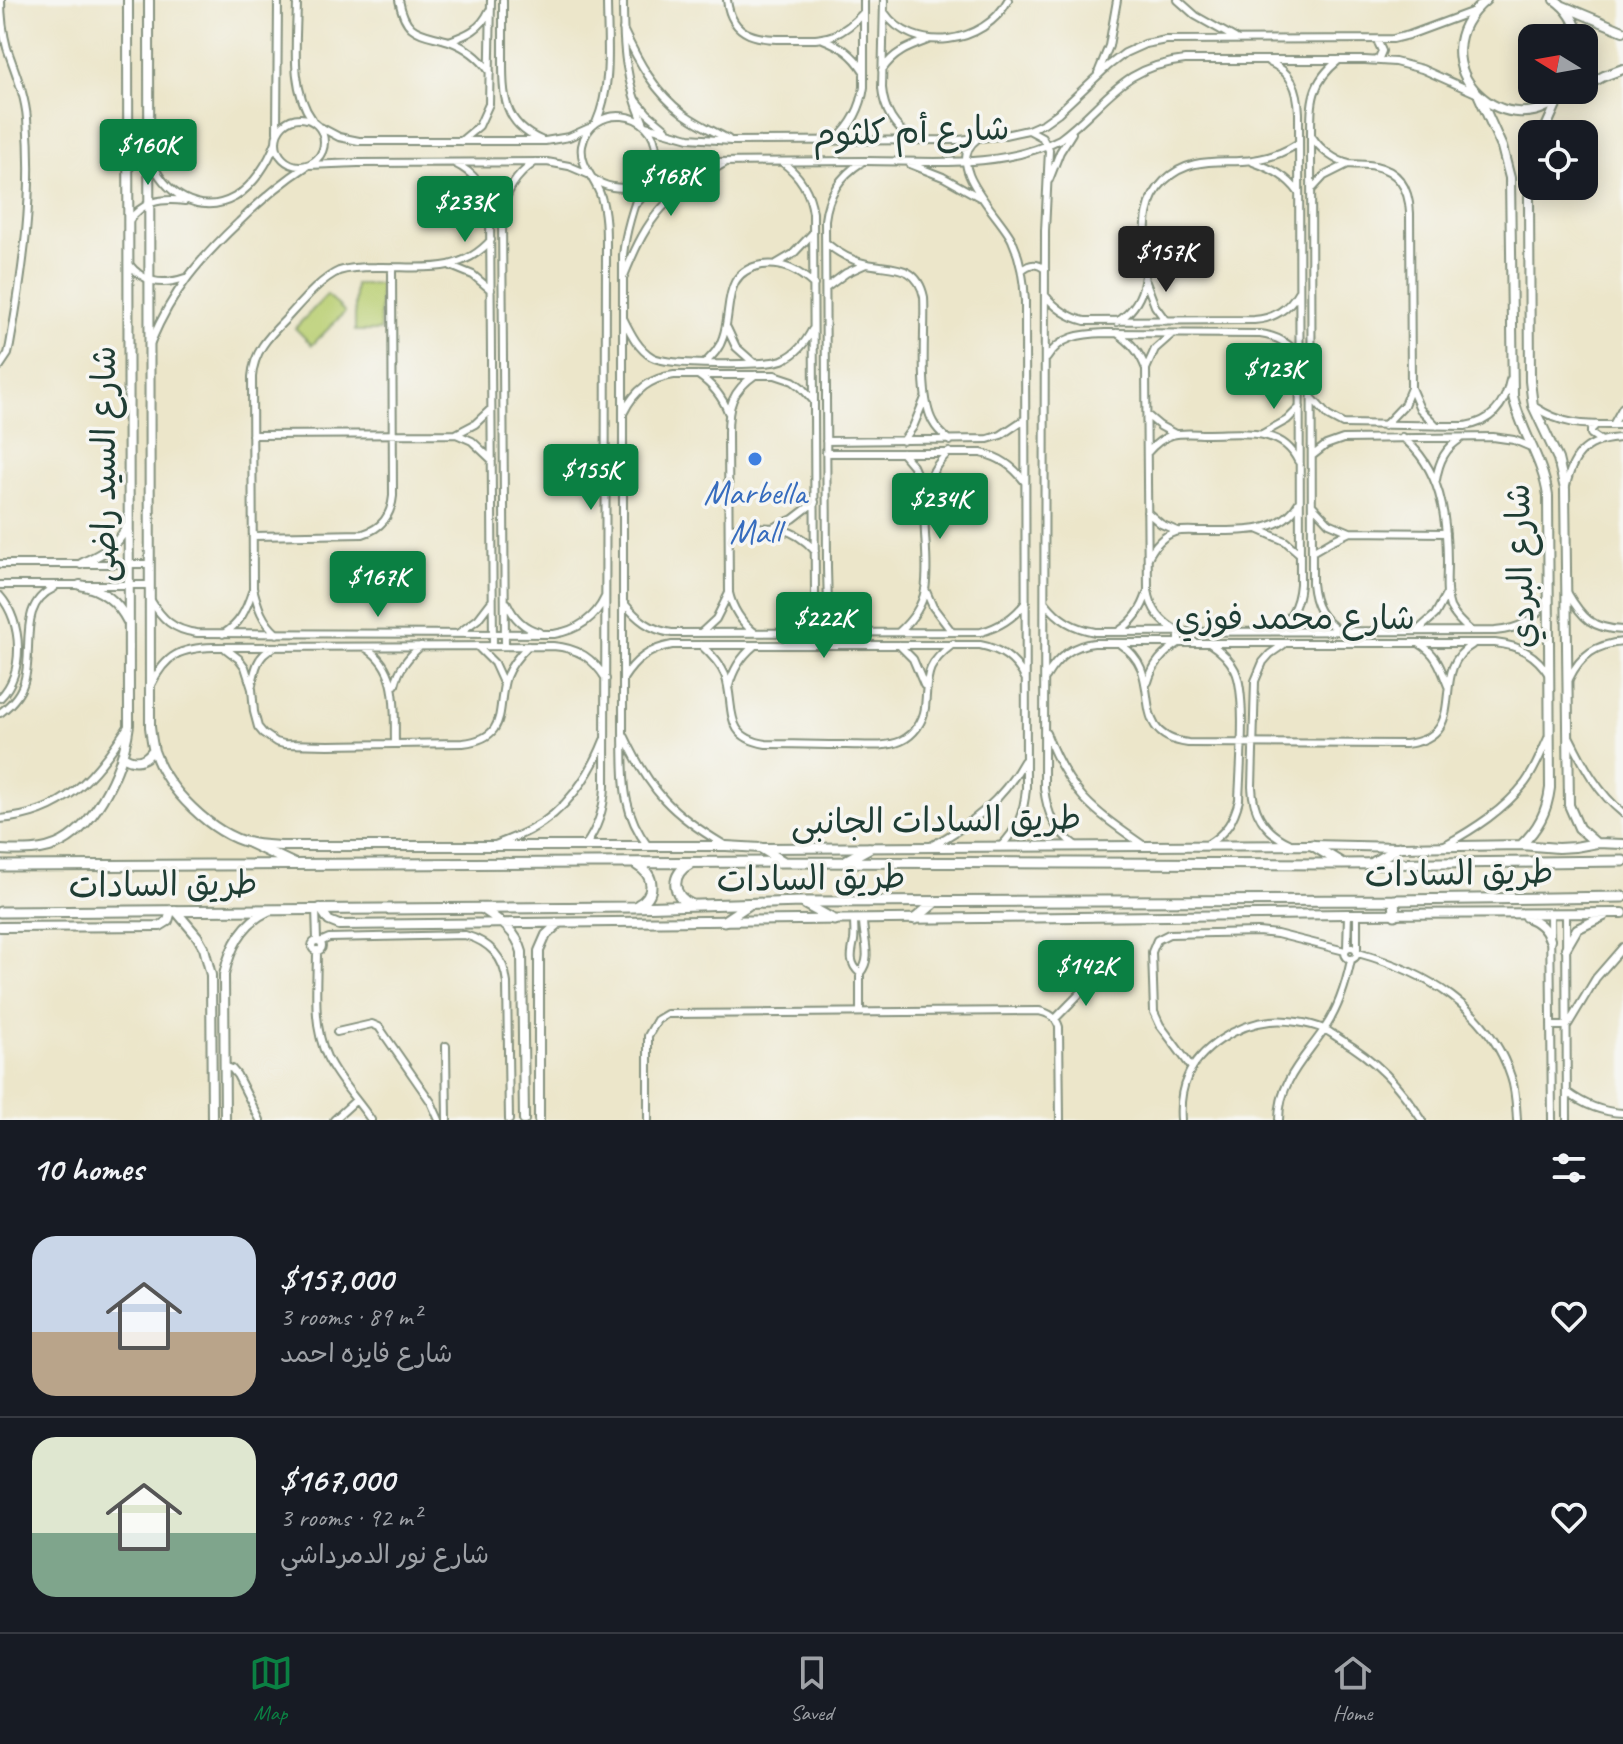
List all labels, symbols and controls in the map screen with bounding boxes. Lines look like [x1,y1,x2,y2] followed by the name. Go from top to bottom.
[1518,24,1598,104] north arrow
[1518,24,1598,200] map controls
[812,106,1010,160] street label: شارع أم كلثوم
[92,119,204,187] pin: $160K
[1518,120,1598,200] button: locate
[118,128,178,161] text: $160K
[615,150,727,218] pin: $168K
[641,159,701,192] text: $168K
[409,176,521,244] pin: $233K
[435,185,495,218] text: $233K
[1110,226,1222,294] pin: $157K
[1136,235,1196,268] text: $157K
[1218,343,1330,411] pin: $123K
[82,346,127,582] street label: شارع السيد راضى
[1244,352,1304,385] text: $123K
[535,444,647,512] pin: $155K
[746,450,764,468] marker: Marbella Mall
[561,453,621,486] text: $155K
[704,471,809,553] place label: Marbella Mall
[884,473,996,541] pin: $234K
[910,482,970,515] text: $234K
[1496,483,1547,649] street label: شارع البردي
[322,551,434,619] pin: $167K
[348,560,408,593] text: $167K
[768,592,880,660] pin: $222K
[1175,596,1415,642] street label: شارع محمد فوزي
[794,601,854,634] text: $222K
[790,796,1082,844] street label: طريق السادات الجانبى
[1364,850,1554,896] street label: طريق السادات
[716,855,906,901] street label: طريق السادات
[68,861,258,907] street label: طريق السادات
[1030,940,1142,1008] pin: $142K
[1056,949,1116,982] text: $142K
[1547,1146,1591,1190] icon: filters
[32,1147,143,1190] text: 10 homes
[280,1257,393,1300] text: $157,000
[96,1268,192,1364] icon: home
[1547,1294,1591,1338] icon: heart
[280,1300,421,1333] text: 3 rooms · 89 m²
[280,1337,453,1370] text: شارع فايزه احمد
[280,1458,394,1501] text: $167,000
[96,1469,192,1565] icon: home
[1547,1495,1591,1539] icon: heart
[280,1501,421,1534] text: 3 rooms · 92 m²
[280,1538,489,1571] text: شارع نور الدمرداشي
[249,1651,293,1727] tab: Map
[790,1651,834,1727] tab: Saved
[1331,1651,1375,1727] tab: Home

